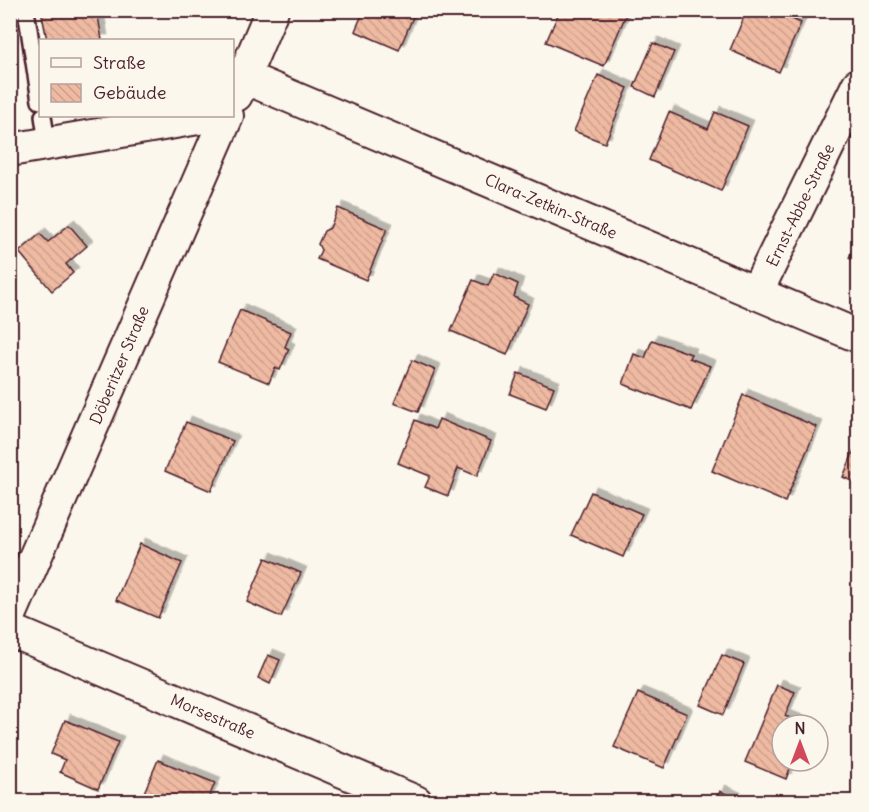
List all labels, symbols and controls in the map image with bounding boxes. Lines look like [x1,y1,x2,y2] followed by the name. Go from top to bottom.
[39,39,234,117] legend
[93,51,146,74] text: Straße
[93,81,166,104] text: Gebäude
[762,140,838,270] street label: Ernst-Abbe-Straße
[482,169,620,243] street label: Clara-Zetkin-Straße
[85,303,153,427] street label: Döberitzer Straße
[168,689,258,743] street label: Morsestraße
[770,713,830,773] north arrow
[794,718,806,738] text: N

